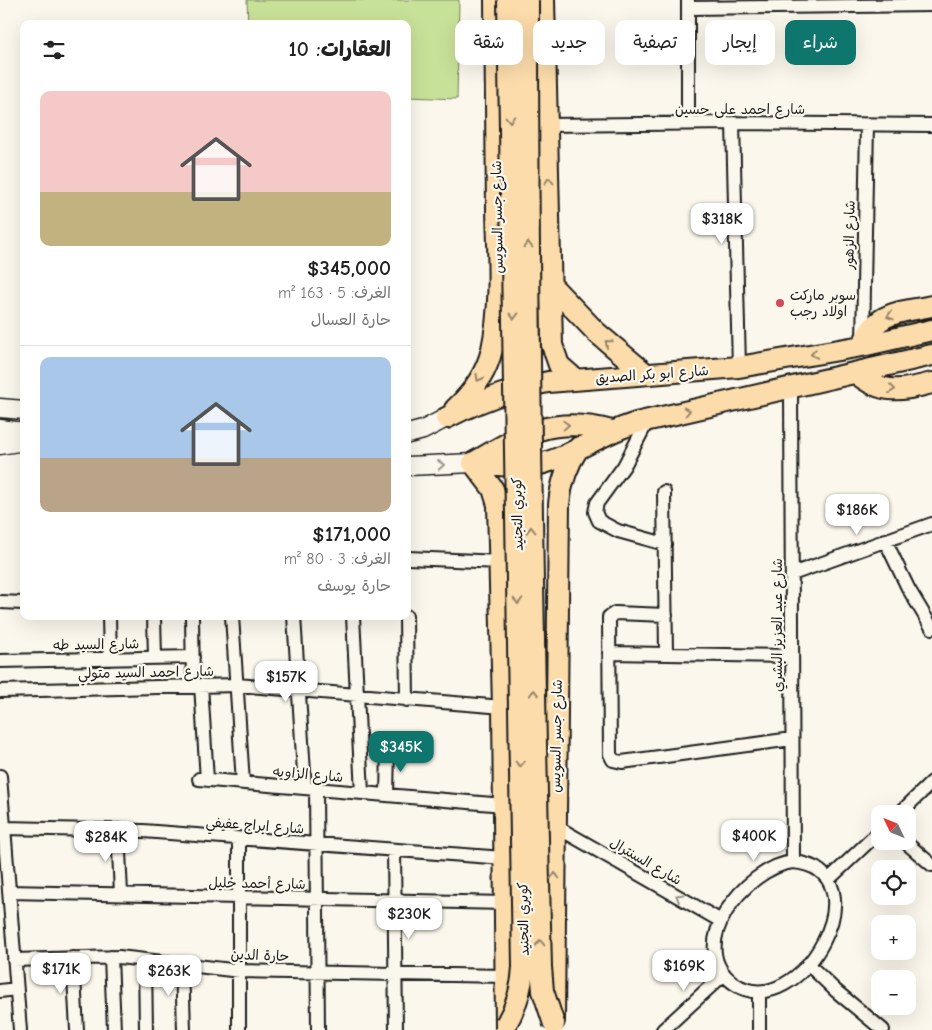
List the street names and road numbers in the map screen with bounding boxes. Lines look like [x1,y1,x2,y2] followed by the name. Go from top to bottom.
[675,101,805,119] street label: شارع احمد على حسين
[488,160,508,274] street label: شارع جسر السويس
[840,200,860,271] street label: شارع الزهور
[595,362,709,388] street label: شارع ابو بكر الصديق
[508,477,529,551] street label: كوبري التجنيد
[769,558,788,692] street label: شارع عبد العزيز البشري
[53,635,139,655] street label: شارع السيد طه
[78,663,214,686] street label: شارع احمد السيد متولي
[547,679,567,793] street label: شارع جسر السويس
[272,763,344,787] street label: شارع الزاويه
[205,814,305,841] street label: شارع ابراج عفيفي
[606,834,685,890] street label: شارع السنترال
[208,874,306,894] street label: شارع أحمد خليل
[514,882,535,956] street label: كوبري التجنيد
[230,946,290,965] street label: حارة الدين

